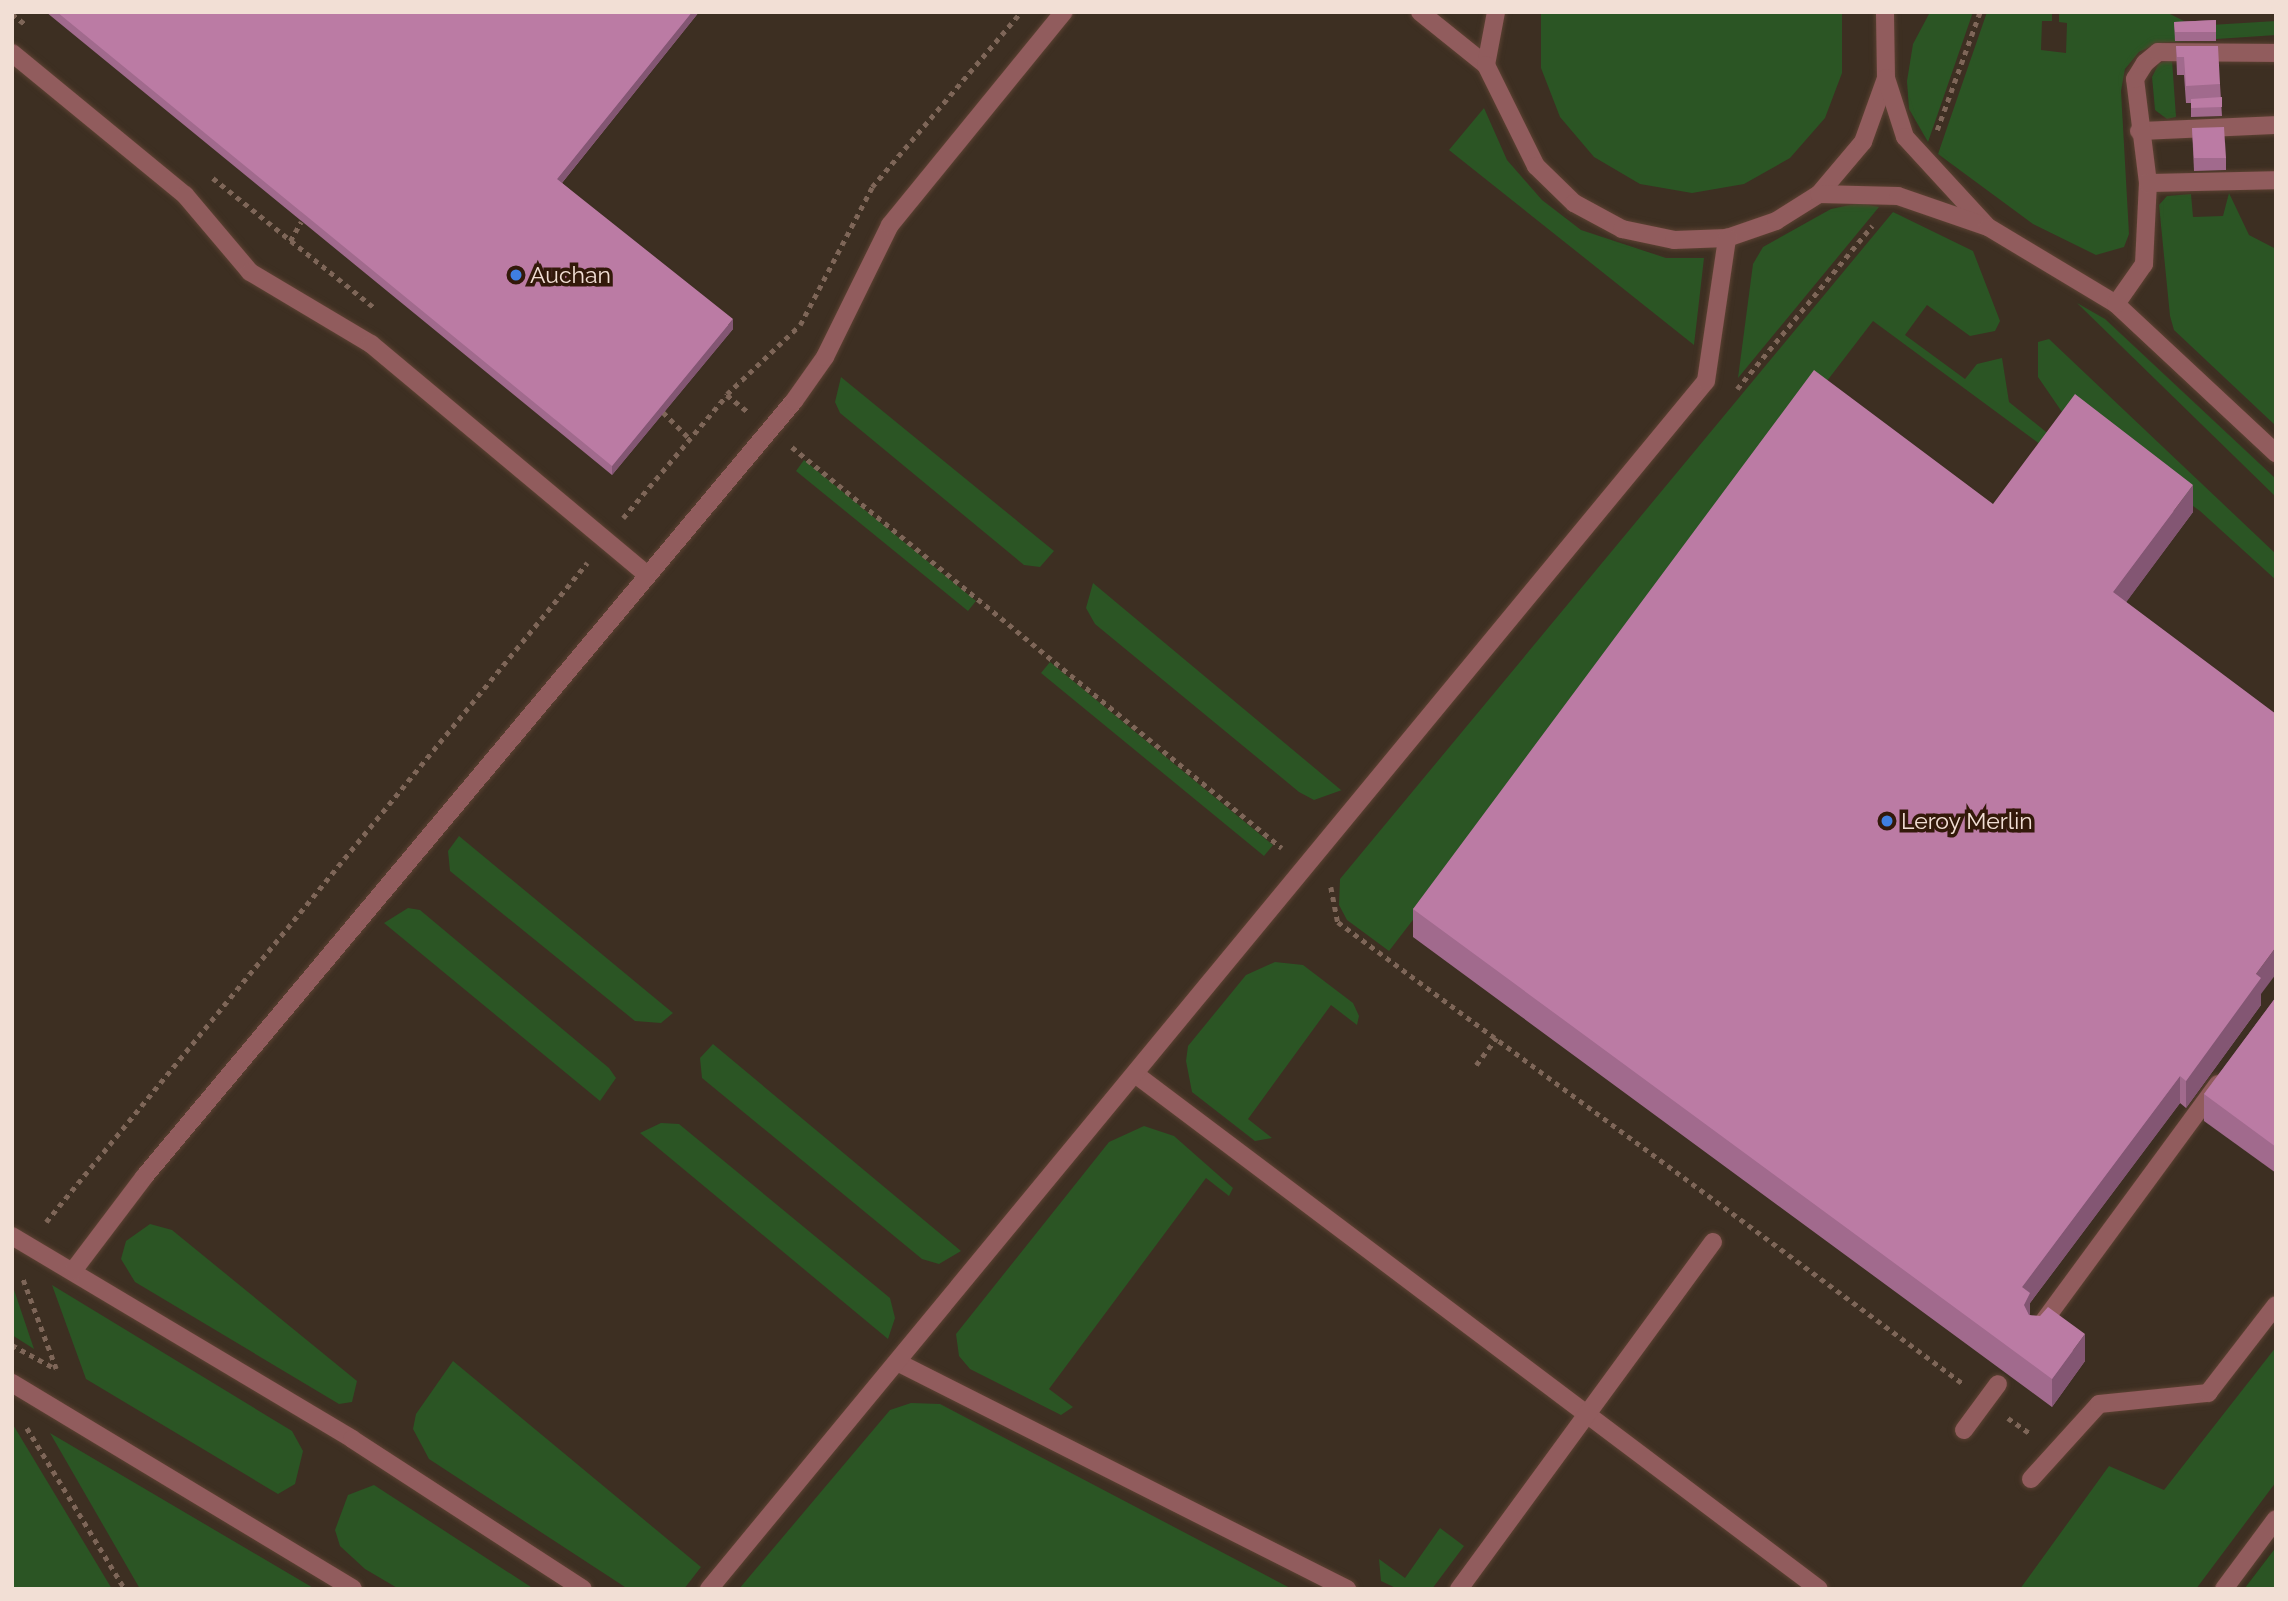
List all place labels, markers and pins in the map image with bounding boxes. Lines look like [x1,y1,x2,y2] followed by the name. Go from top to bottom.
[530,261,611,289] place label: Auchan
[508,267,524,283] marker: Auchan
[1901,807,2033,835] place label: Leroy Merlin
[1879,813,1895,829] marker: Leroy Merlin

